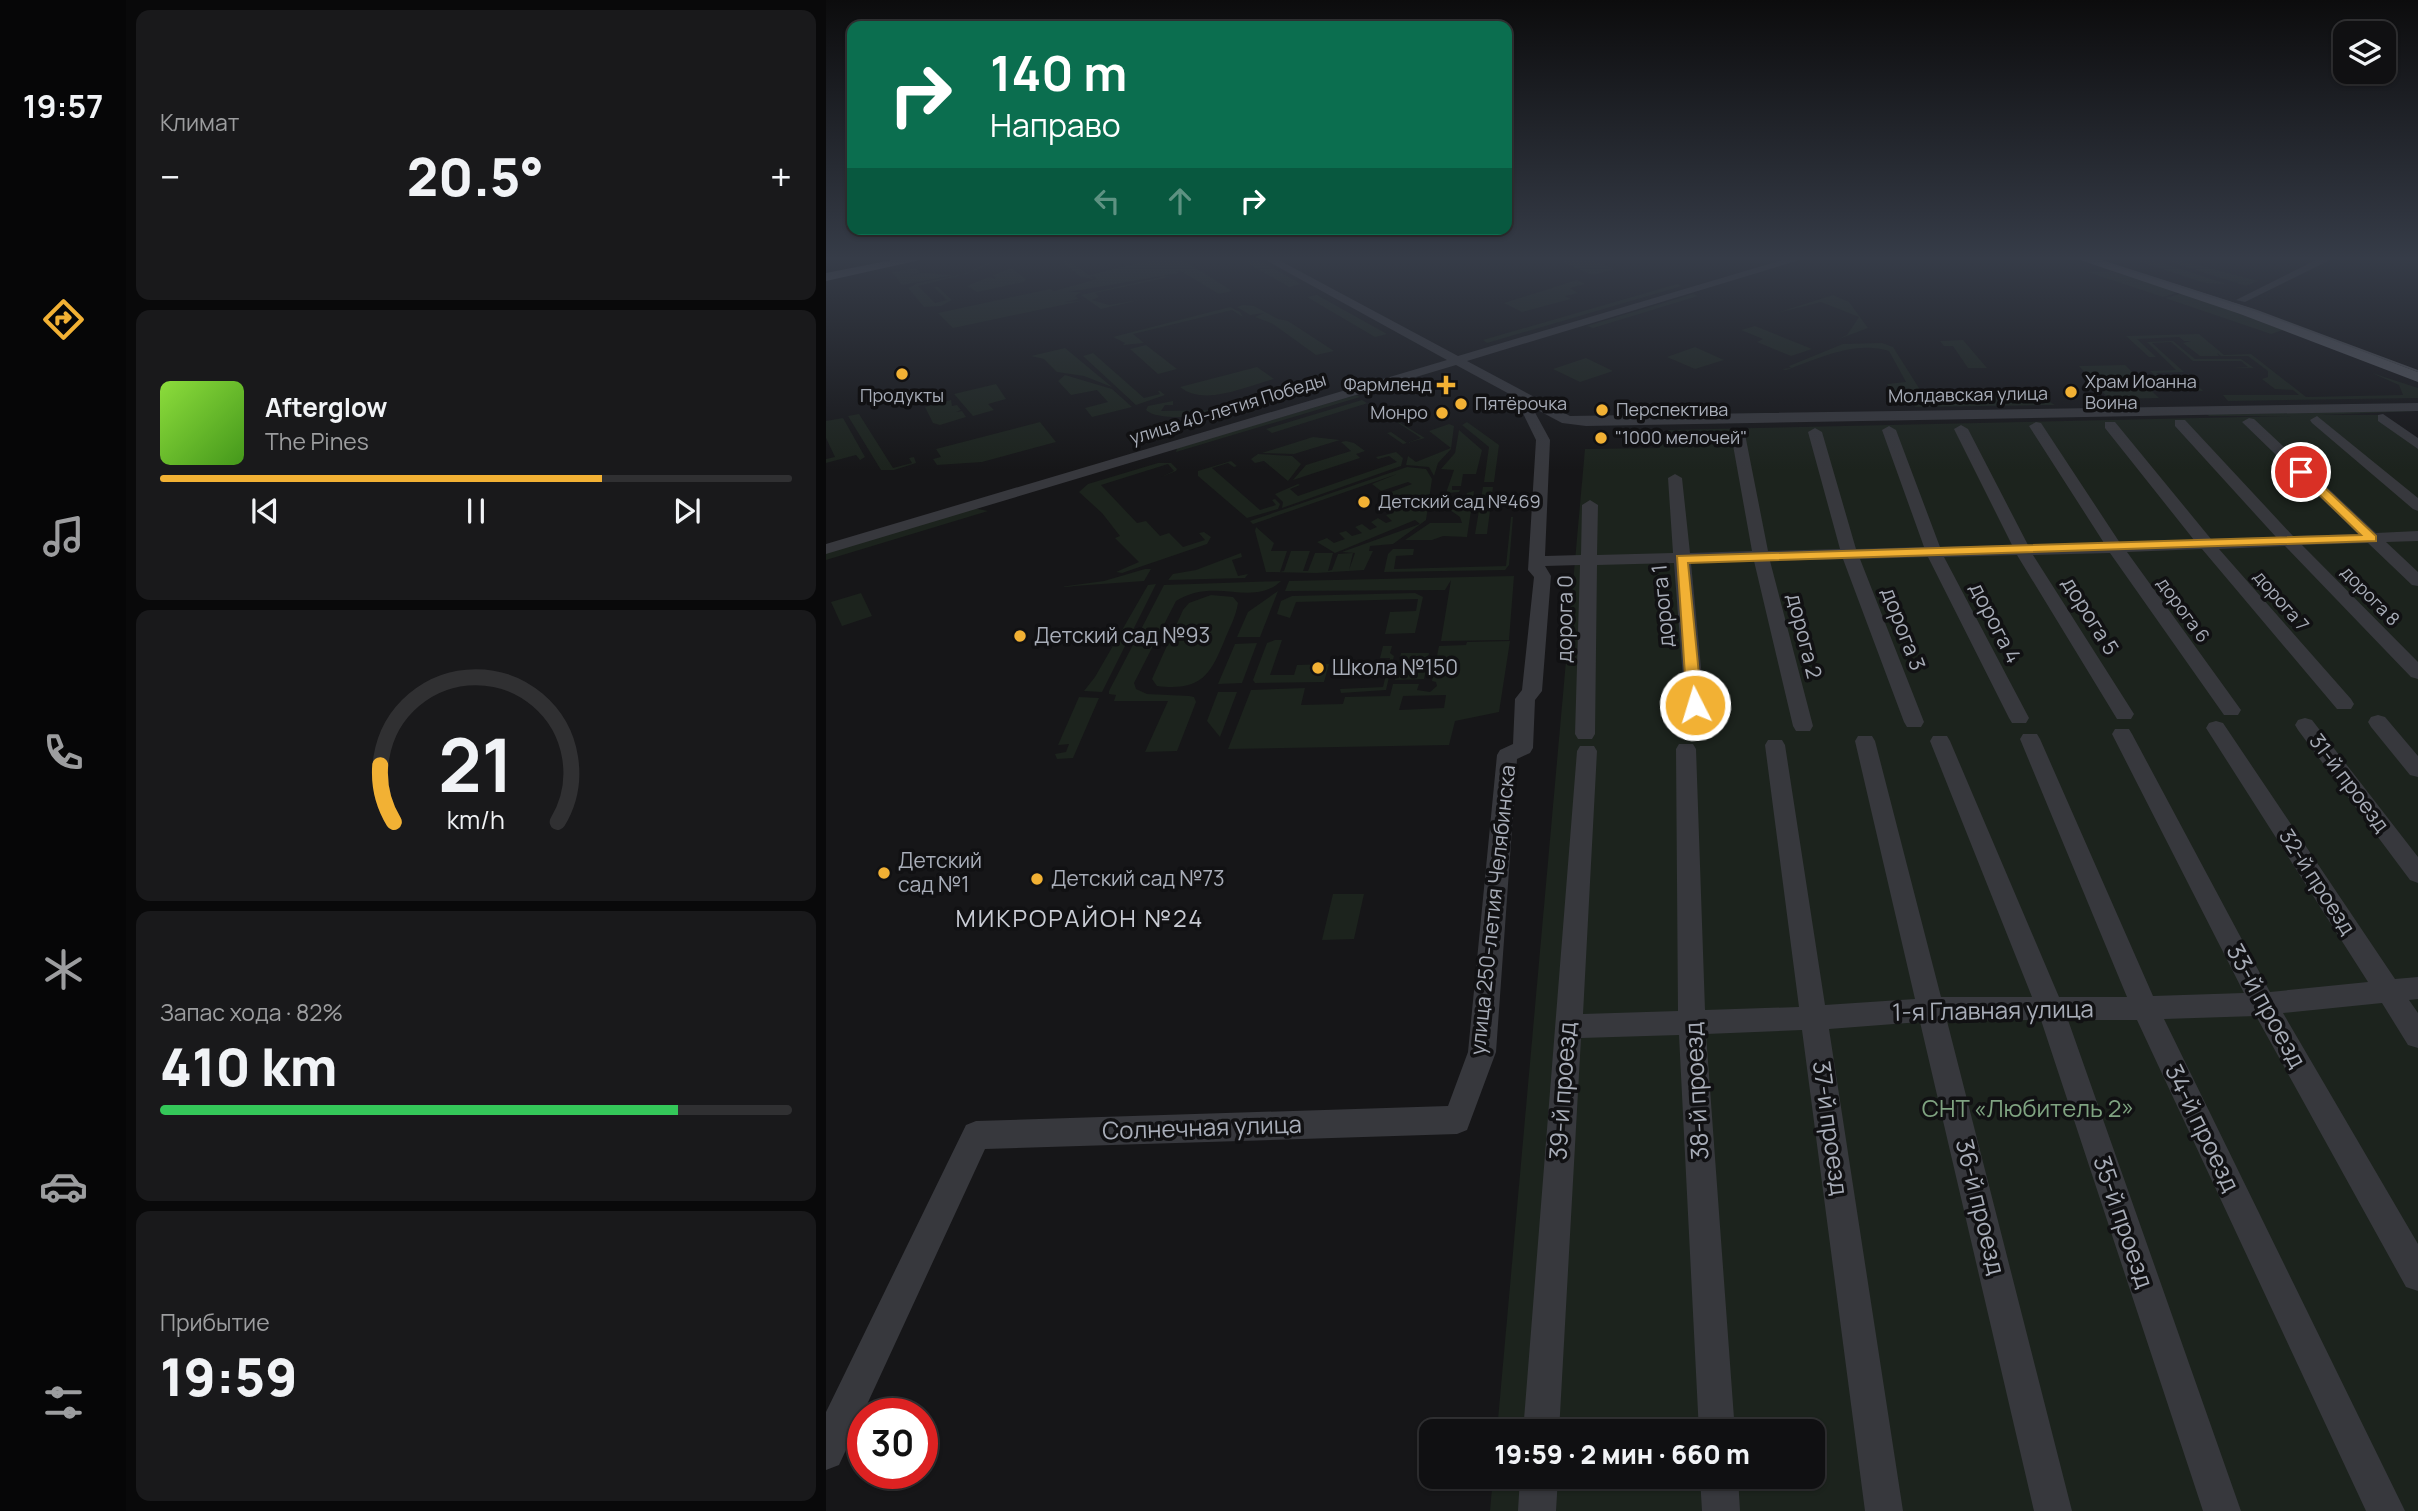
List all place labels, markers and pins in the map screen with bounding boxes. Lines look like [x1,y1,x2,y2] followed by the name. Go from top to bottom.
[894,366,910,382] marker: Продукты
[2085,369,2197,414] place label: Храм Иоанна Воина
[1344,372,1432,396] place label: Фармленд
[1438,377,1454,393] marker: Фармленд
[860,383,944,407] place label: Продукты
[2063,384,2079,400] marker: Храм Иоанна Воина
[1475,391,1567,415] place label: Пятёрочка
[1453,396,1469,412] marker: Пятёрочка
[1616,397,1728,421] place label: Перспектива
[1370,400,1428,424] place label: Монро
[1594,402,1610,418] marker: Перспектива
[1434,405,1450,421] marker: Монро
[1615,425,1747,449] place label: "1000 мелочей"
[1593,430,1609,446] marker: "1000 мелочей"
[2271,442,2331,502] pin
[1378,489,1541,513] place label: Детский сад №469
[1356,494,1372,510] marker: Детский сад №469
[1034,621,1210,649] place label: Детский сад №93
[1012,628,1028,644] marker: Детский сад №93
[1332,653,1458,681] place label: Школа №150
[1310,660,1326,676] marker: Школа №150
[898,846,982,898] place label: Детский сад №1
[1051,864,1225,892] place label: Детский сад №73
[876,865,892,881] marker: Детский сад №1
[1029,871,1045,887] marker: Детский сад №73

